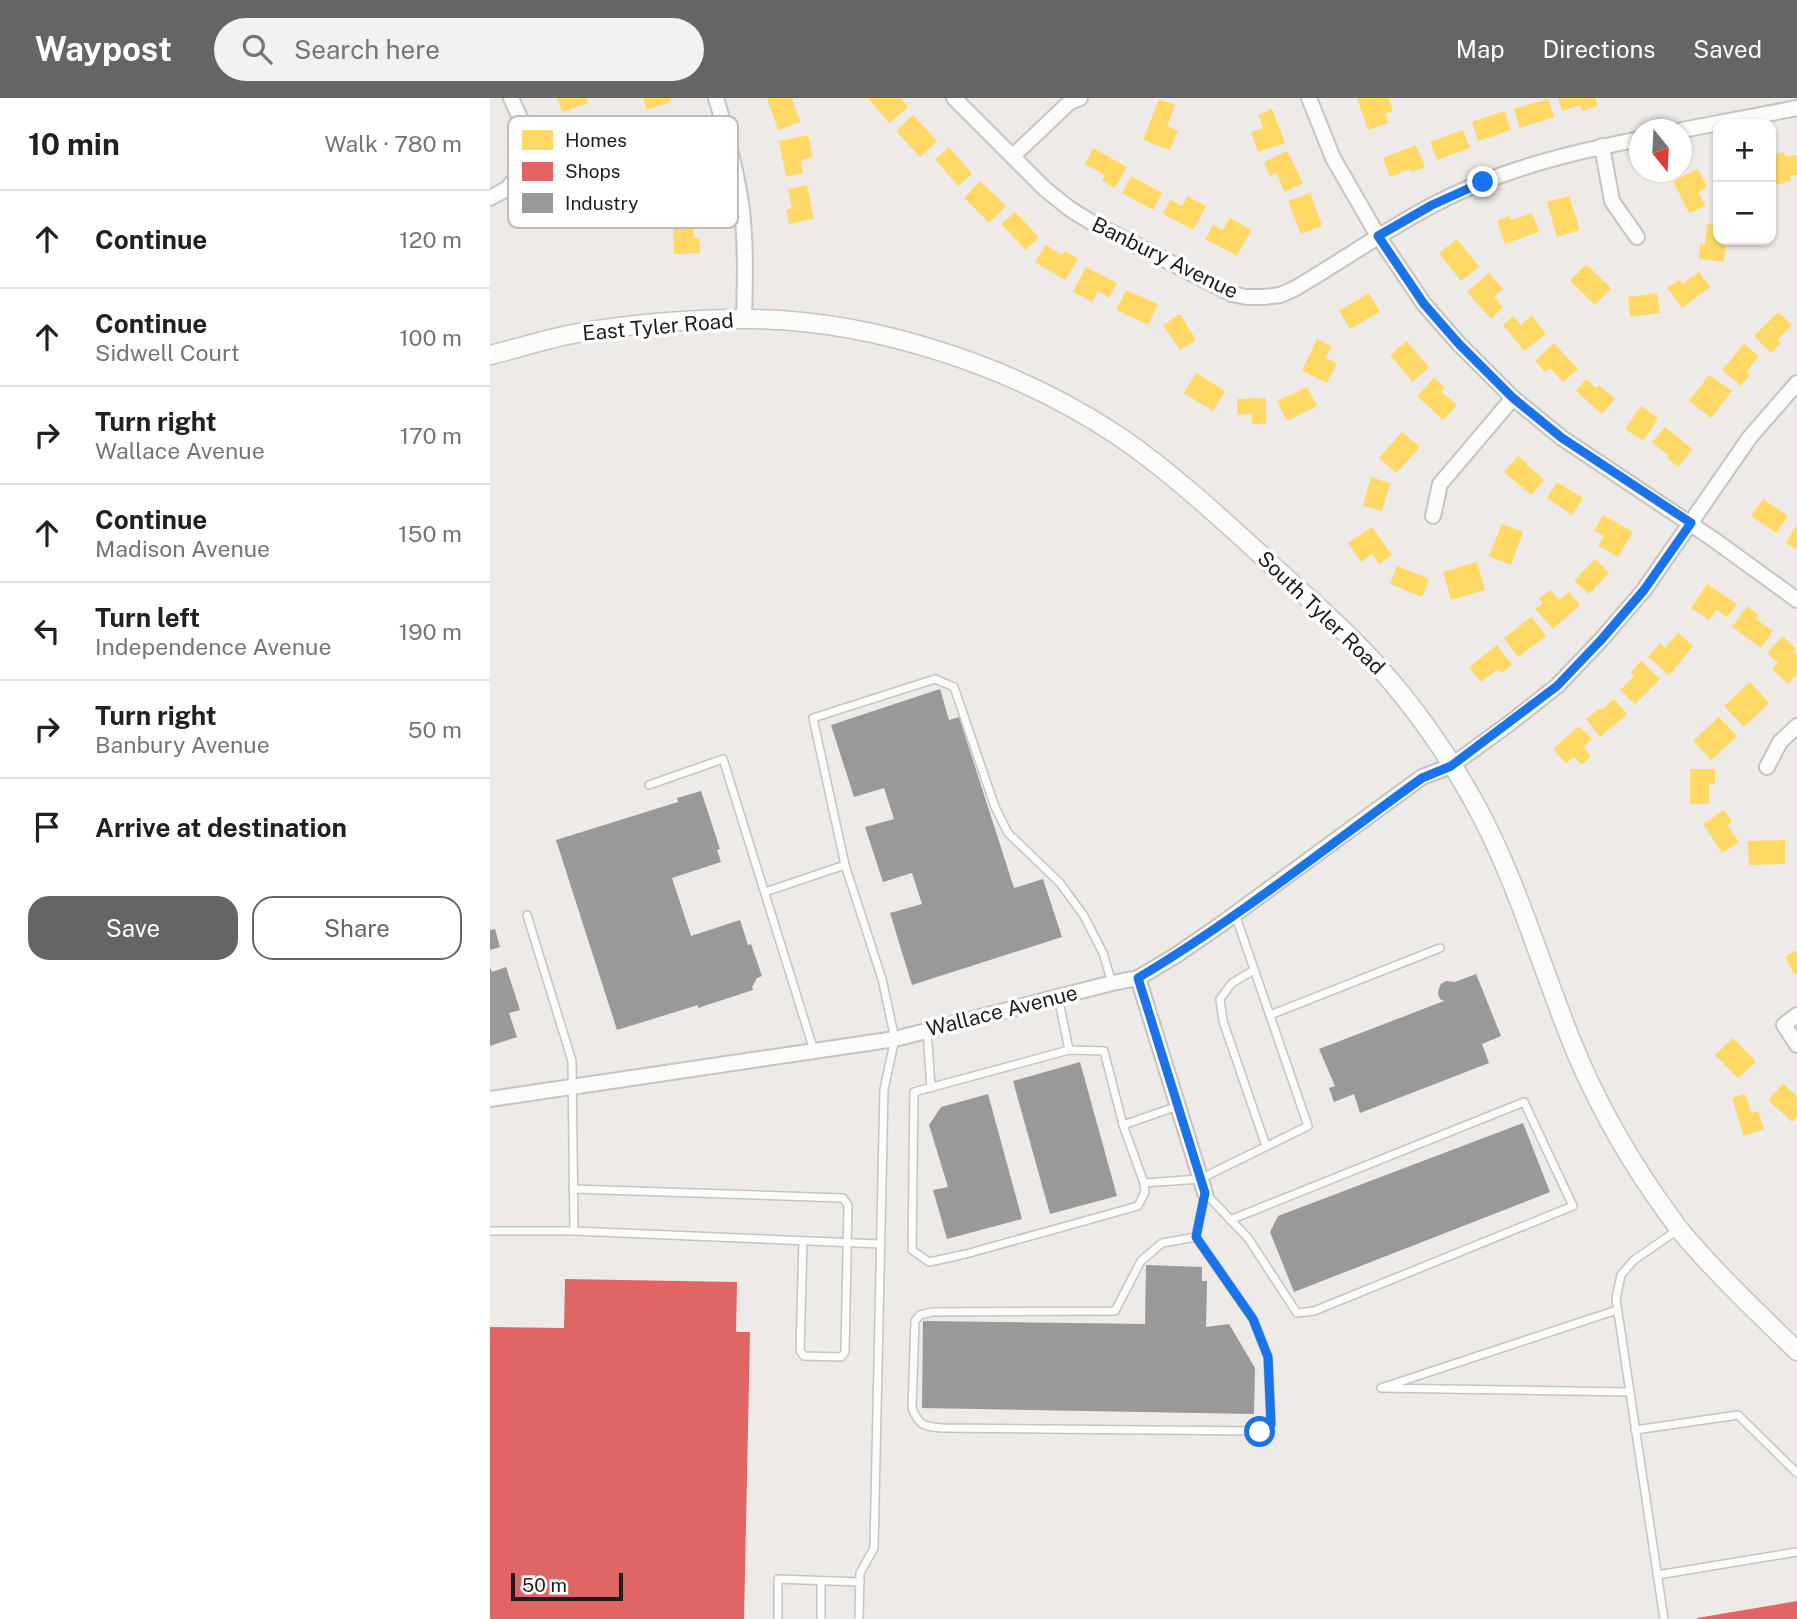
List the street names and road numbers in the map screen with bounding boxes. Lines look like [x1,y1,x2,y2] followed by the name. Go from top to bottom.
[1088,211,1242,304] street label: Banbury Avenue
[581,307,735,346] street label: East Tyler Road
[1253,546,1390,680] street label: South Tyler Road
[924,980,1080,1041] street label: Wallace Avenue

